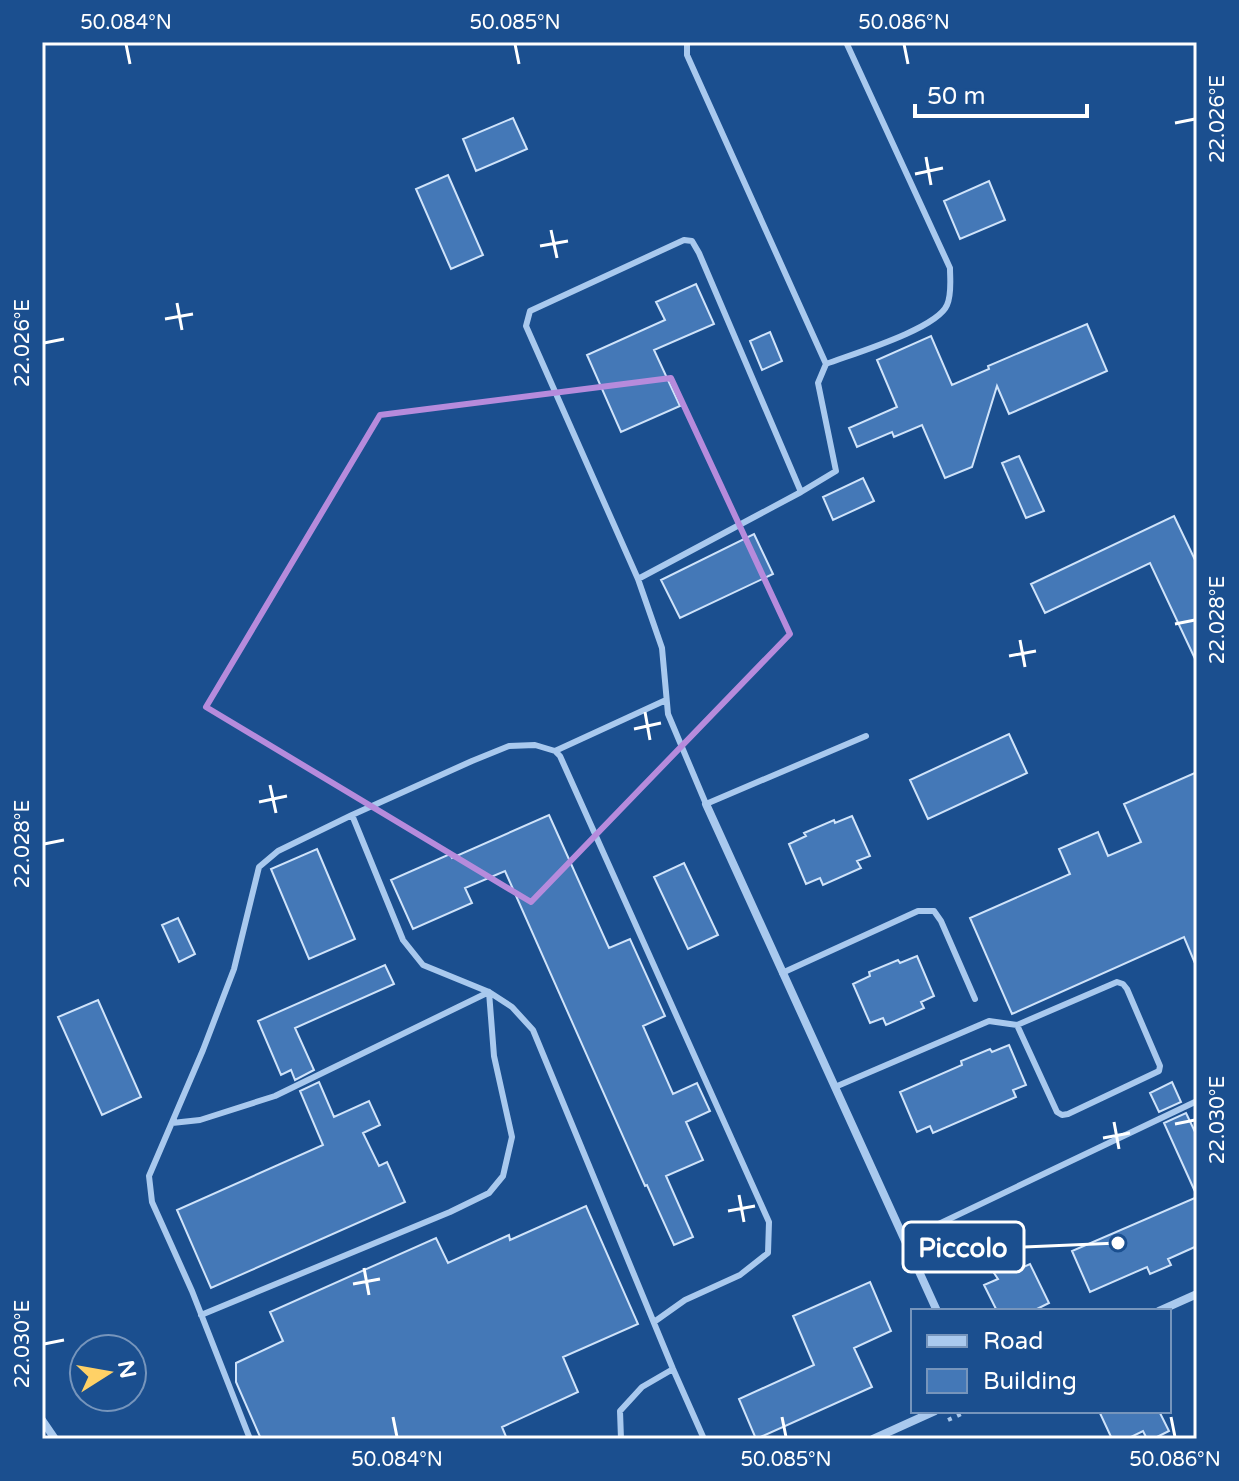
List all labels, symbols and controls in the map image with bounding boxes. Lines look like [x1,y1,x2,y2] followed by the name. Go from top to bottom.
[80,11,172,35] text: 50.084°N
[469,11,561,35] text: 50.085°N
[858,11,950,35] text: 50.086°N
[915,68,1087,118] scale bar
[1206,75,1230,163] text: 22.026°E
[927,82,985,111] text: 50 m
[11,299,35,387] text: 22.026°E
[1206,576,1230,664] text: 22.028°E
[11,800,35,888] text: 22.028°E
[1206,1076,1230,1164] text: 22.030°E
[903,1222,1024,1272] callout: Piccolo
[918,1233,1008,1264] text: Piccolo
[11,1300,35,1388] text: 22.030°E
[911,1309,1171,1413] legend
[983,1327,1043,1356] text: Road
[68,1333,148,1413] north arrow
[112,1358,141,1381] text: N
[983,1367,1077,1396] text: Building
[351,1448,443,1472] text: 50.084°N
[740,1448,832,1472] text: 50.085°N
[1129,1448,1221,1472] text: 50.086°N

